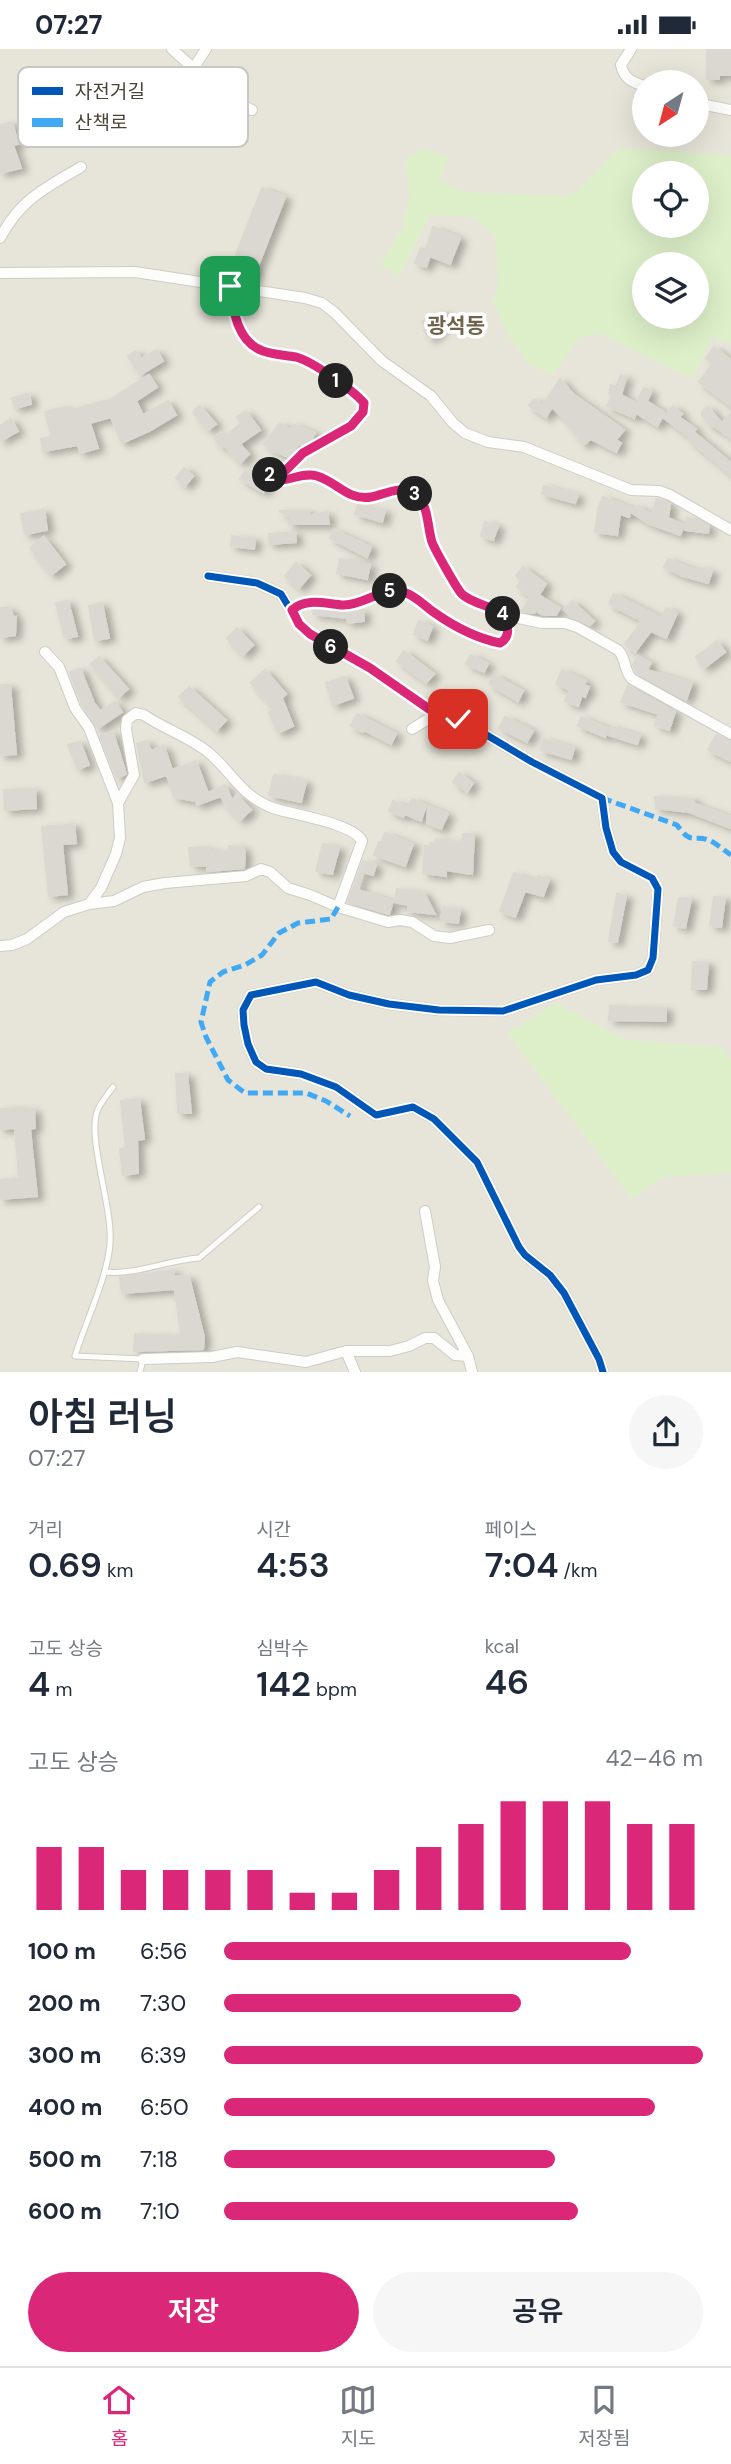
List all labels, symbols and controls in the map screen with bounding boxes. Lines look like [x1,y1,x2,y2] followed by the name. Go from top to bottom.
[35,8,103,42] text: 07:27
[18,67,248,147] legend
[632,70,709,147] north arrow
[632,70,709,329] map controls
[75,79,145,104] text: 자전거길
[75,110,127,135] text: 산책로
[632,161,709,238] button: locate
[632,252,709,329] button: layers
[200,256,260,316] pin
[211,267,249,305] icon: arrive
[427,312,485,340] district label: 광석동
[318,363,354,399] pin: 1
[332,368,339,393] text: 1
[252,457,288,493] pin: 2
[264,462,275,487] text: 2
[398,477,432,511] pin: 3
[409,481,420,506] text: 3
[372,573,408,609] pin: 5
[384,578,395,603] text: 5
[486,597,520,631] pin: 4
[496,601,509,626] text: 4
[314,629,348,665] pin: 6
[324,634,337,659] text: 6
[428,689,488,749] pin
[439,700,477,738] icon: check
[28,1392,177,1442] text: 아침 러닝
[629,1395,703,1469] button: share
[28,1443,85,1473] text: 07:27
[28,1517,63,1542] text: 거리
[256,1517,291,1542] text: 시간
[485,1517,537,1542] text: 페이스
[28,1542,102,1588] text: 0.69
[256,1542,330,1588] text: 4:53
[485,1542,559,1588] text: 7:04
[102,1558,133,1583] text: km
[559,1558,598,1583] text: /km
[485,1634,519,1659] text: kcal
[28,1636,103,1661] text: 고도 상승
[256,1636,309,1661] text: 심박수
[485,1659,529,1705] text: 46
[28,1661,50,1707] text: 4
[256,1661,311,1707] text: 142
[50,1677,72,1702] text: m
[311,1677,357,1702] text: bpm
[605,1743,703,1773] text: 42–46 m
[28,1747,119,1777] text: 고도 상승
[28,1936,96,1966] text: 100 m
[140,1936,188,1966] text: 6:56
[28,1988,101,2018] text: 200 m
[140,1988,186,2018] text: 7:30
[28,2040,101,2070] text: 300 m
[140,2040,186,2070] text: 6:39
[28,2092,102,2122] text: 400 m
[140,2092,189,2122] text: 6:50
[28,2144,102,2174] text: 500 m
[140,2144,178,2174] text: 7:18
[28,2196,102,2226] text: 600 m
[140,2196,180,2226] text: 7:10
[28,2272,359,2352] button: 저장
[373,2272,703,2352] button: 공유
[100,2381,138,2451] tab: 홈
[339,2381,377,2451] tab: 지도
[578,2381,631,2451] tab: 저장됨

